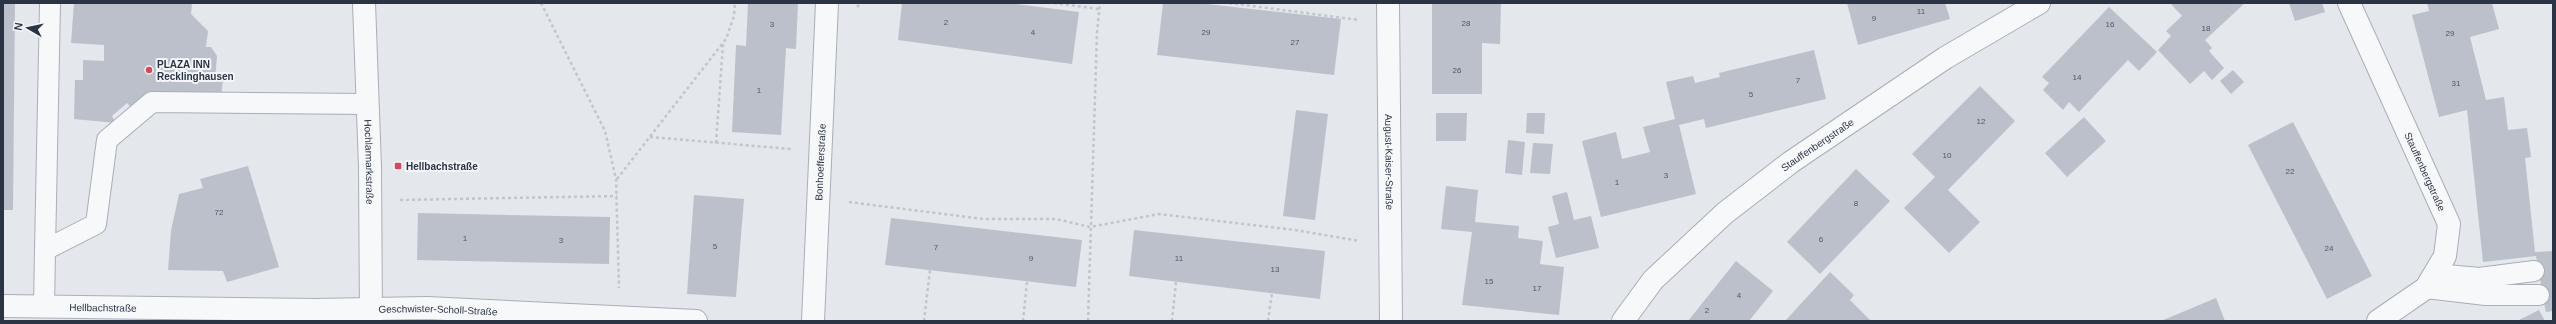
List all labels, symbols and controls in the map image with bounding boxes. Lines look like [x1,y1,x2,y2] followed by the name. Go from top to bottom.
[1917,7,1926,16] house number: 11
[8,8,48,48] north arrow
[1872,14,1877,23] house number: 9
[944,18,949,27] house number: 2
[1462,19,1471,28] house number: 28
[770,20,775,29] house number: 3
[2106,20,2115,29] house number: 16
[12,22,25,31] text: N
[2202,24,2211,33] house number: 18
[1031,28,1036,37] house number: 4
[1202,28,1211,37] house number: 29
[2446,29,2455,38] house number: 29
[1291,38,1300,47] house number: 27
[157,59,234,82] place label: PLAZA INN Recklinghausen
[144,65,154,75] marker: PLAZA INN Recklinghausen
[1453,66,1462,75] house number: 26
[2073,73,2082,82] house number: 14
[1796,76,1801,85] house number: 7
[2452,79,2461,88] house number: 31
[757,86,762,95] house number: 1
[1749,90,1754,99] house number: 5
[1384,114,1395,211] street label: August-Kaiser-Straße
[1779,116,1856,173] street label: Stauffenbergstraße
[1977,117,1986,126] house number: 12
[363,119,376,205] street label: Hochlarmarkstraße
[813,123,827,201] street label: Bonhoefferstraße
[2403,130,2448,213] street label: Stauffenbergstraße
[1943,151,1952,160] house number: 10
[393,161,403,171] marker: Hellbachstraße
[406,161,478,172] place label: Hellbachstraße
[2286,167,2295,176] house number: 22
[1664,171,1669,180] house number: 3
[1615,178,1620,187] house number: 1
[1854,199,1859,208] house number: 8
[215,208,224,217] house number: 72
[463,234,468,243] house number: 1
[1819,235,1824,244] house number: 6
[559,236,564,245] house number: 3
[713,242,718,251] house number: 5
[934,243,939,252] house number: 7
[2325,244,2334,253] house number: 24
[1029,254,1034,263] house number: 9
[1175,254,1184,263] house number: 11
[1271,265,1280,274] house number: 13
[1485,277,1494,286] house number: 15
[1533,284,1542,293] house number: 17
[1737,291,1742,300] house number: 4
[69,301,137,313] street label: Hellbachstraße
[378,302,498,317] street label: Geschwister-Scholl-Straße
[1705,306,1710,315] house number: 2

